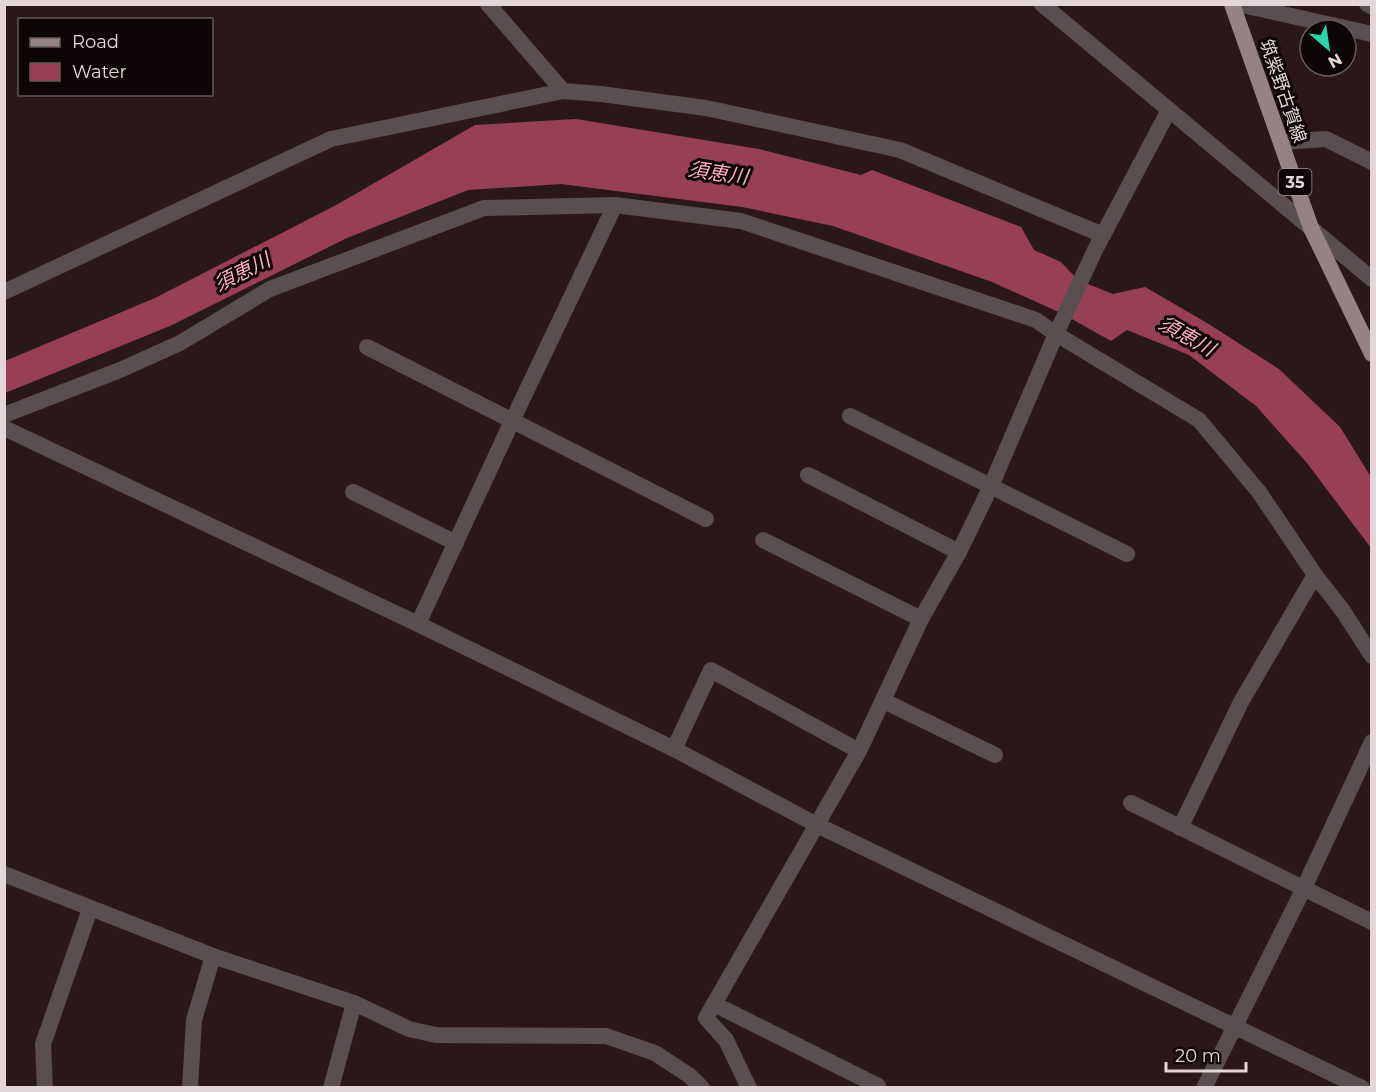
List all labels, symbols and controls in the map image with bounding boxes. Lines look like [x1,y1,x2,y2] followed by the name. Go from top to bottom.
[18,18,213,96] legend
[1298,18,1358,78] north arrow
[72,31,119,53] text: Road
[1255,36,1311,146] street label: 筑紫野古賀線
[1325,49,1345,72] text: N
[72,61,127,83] text: Water
[687,157,751,189] water label: 須恵川
[1278,169,1312,195] road number: 35
[210,247,276,296] water label: 須恵川
[1155,311,1221,362] water label: 須恵川
[1166,1035,1246,1073] scale bar
[1175,1045,1221,1067] text: 20 m

